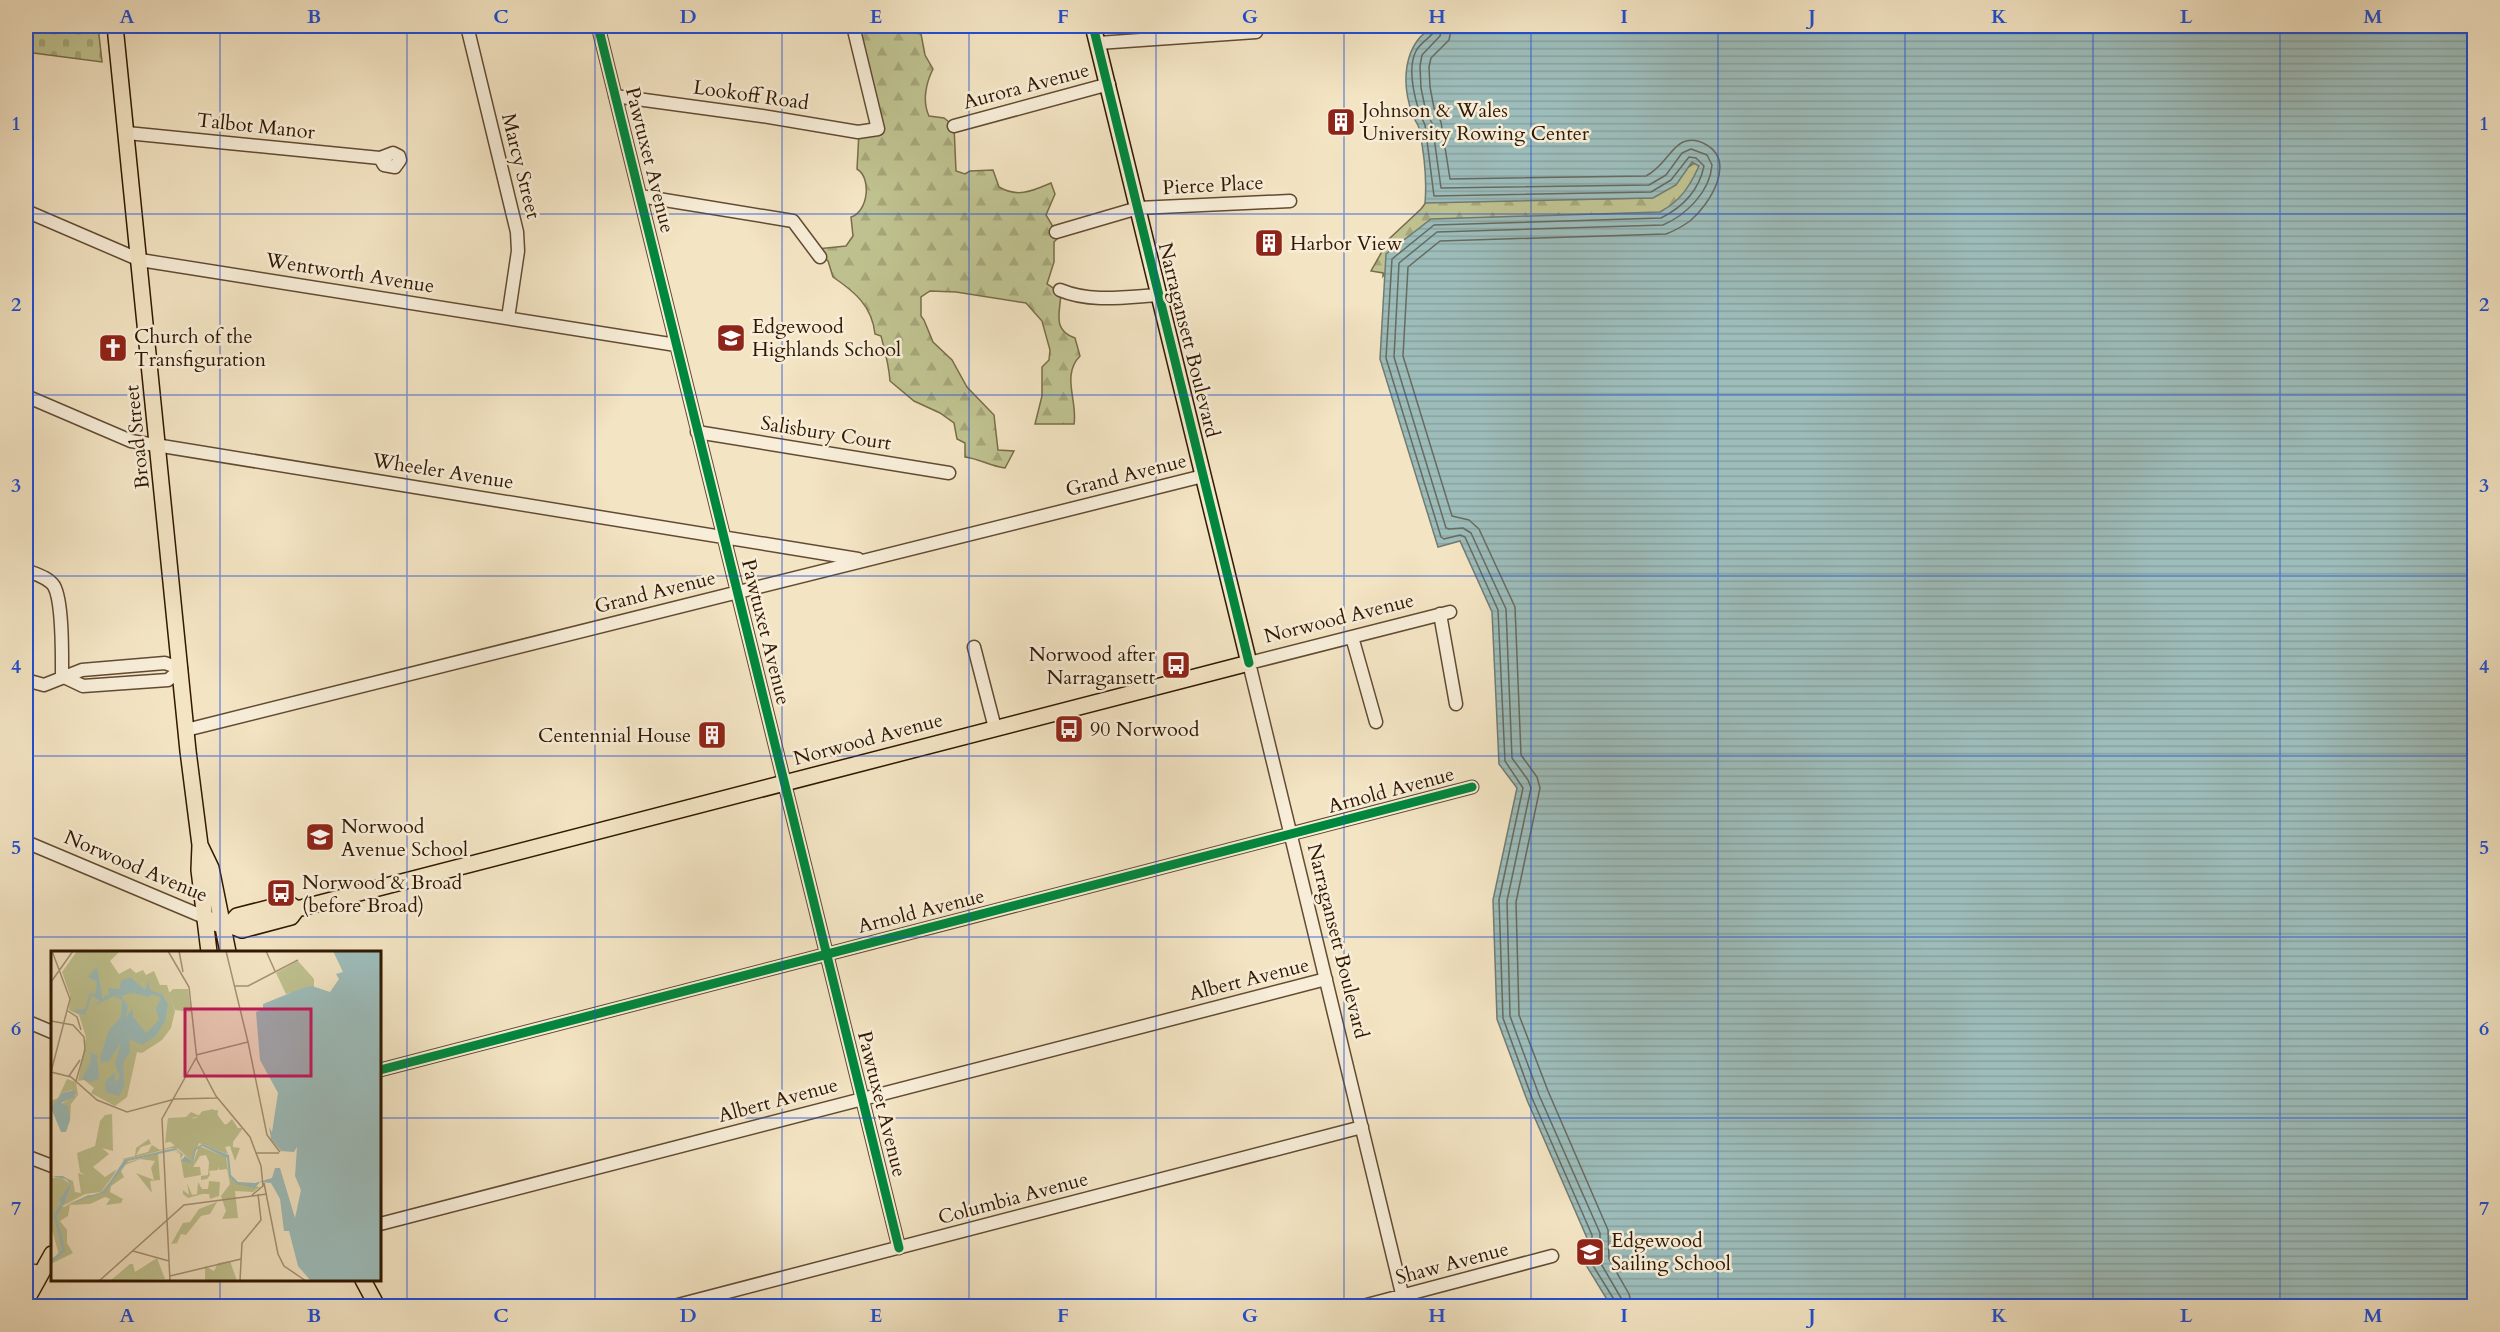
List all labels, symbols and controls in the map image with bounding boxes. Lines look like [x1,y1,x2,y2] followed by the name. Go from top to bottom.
[119,3,135,30] text: A
[307,3,321,30] text: B
[493,3,509,30] text: C
[679,3,697,30] text: D
[870,3,882,30] text: E
[1057,3,1069,30] text: F
[1242,3,1258,30] text: G
[1428,3,1446,30] text: H
[1620,3,1628,30] text: I
[1805,3,1816,30] text: J
[1991,3,2008,30] text: K
[2180,3,2193,30] text: L
[2363,3,2383,30] text: M
[960,56,1092,116] street label: Aurora Avenue
[691,74,811,117] street label: Lookoff Road
[619,84,681,236] street label: Pawtuxet Avenue
[1359,97,1590,147] place label: Johnson & Wales University Rowing Center
[196,106,317,146] street label: Talbot Manor
[1325,106,1357,138] building icon: Johnson & Wales University Rowing Center
[11,110,21,137] text: 1
[495,110,547,222] street label: Marcy Street
[2479,110,2489,137] text: 1
[1162,169,1264,201] street label: Pierce Place
[1253,227,1285,259] building icon: Harbor View
[1290,230,1402,257] place label: Harbor View
[1152,240,1226,441] street label: Narragansett Boulevard
[263,246,436,300] street label: Wentworth Avenue
[11,291,21,318] text: 2
[2479,291,2489,318] text: 2
[752,313,901,363] place label: Edgewood Highlands School
[715,322,747,354] school or university icon: Edgewood Highlands School
[134,323,267,373] place label: Church of the Transfiguration
[97,332,129,364] church icon: Church of the Transfiguration
[118,383,156,490] street label: Broad Street
[759,409,894,457] street label: Salisbury Court
[369,446,516,496] street label: Wheeler Avenue
[1063,447,1189,503] street label: Grand Avenue
[11,472,21,499] text: 3
[2479,472,2489,499] text: 3
[735,556,797,708] street label: Pawtuxet Avenue
[592,564,718,620] street label: Grand Avenue
[1261,586,1417,650] street label: Norwood Avenue
[1029,641,1156,691] place label: Norwood after Narragansett
[1160,649,1192,681] bus stop icon: Norwood after Narragansett
[11,653,21,680] text: 4
[2479,653,2489,680] text: 4
[790,706,946,772] street label: Norwood Avenue
[1053,713,1085,745] bus stop icon: 90 Norwood
[1090,716,1200,743] place label: 90 Norwood
[696,719,728,751] building icon: Centennial House
[538,722,691,749] place label: Centennial House
[1325,760,1457,820] street label: Arnold Avenue
[341,813,468,863] place label: Norwood Avenue School
[304,821,336,853] school or university icon: Norwood Avenue School
[60,824,212,908] street label: Norwood Avenue
[11,834,21,861] text: 5
[2479,834,2489,861] text: 5
[1301,841,1375,1042] street label: Narragansett Boulevard
[302,869,462,919] place label: Norwood & Broad (before Broad)
[265,877,297,909] bus stop icon: Norwood & Broad (before Broad)
[855,882,987,940] street label: Arnold Avenue
[51,951,381,1281] inset map
[1186,951,1312,1007] street label: Albert Avenue
[11,1015,21,1042] text: 6
[2479,1015,2489,1042] text: 6
[851,1028,913,1180] street label: Pawtuxet Avenue
[715,1071,841,1129] street label: Albert Avenue
[935,1165,1091,1231] street label: Columbia Avenue
[11,1195,21,1222] text: 7
[2479,1195,2489,1222] text: 7
[1611,1227,1731,1277] place label: Edgewood Sailing School
[1393,1235,1511,1291] street label: Shaw Avenue
[1574,1236,1606,1268] school or university icon: Edgewood Sailing School
[119,1302,135,1329] text: A
[307,1302,321,1329] text: B
[493,1302,509,1329] text: C
[679,1302,697,1329] text: D
[870,1302,882,1329] text: E
[1057,1302,1069,1329] text: F
[1242,1302,1258,1329] text: G
[1428,1302,1446,1329] text: H
[1620,1302,1628,1329] text: I
[1805,1302,1816,1329] text: J
[1991,1302,2008,1329] text: K
[2180,1302,2193,1329] text: L
[2363,1302,2383,1329] text: M

